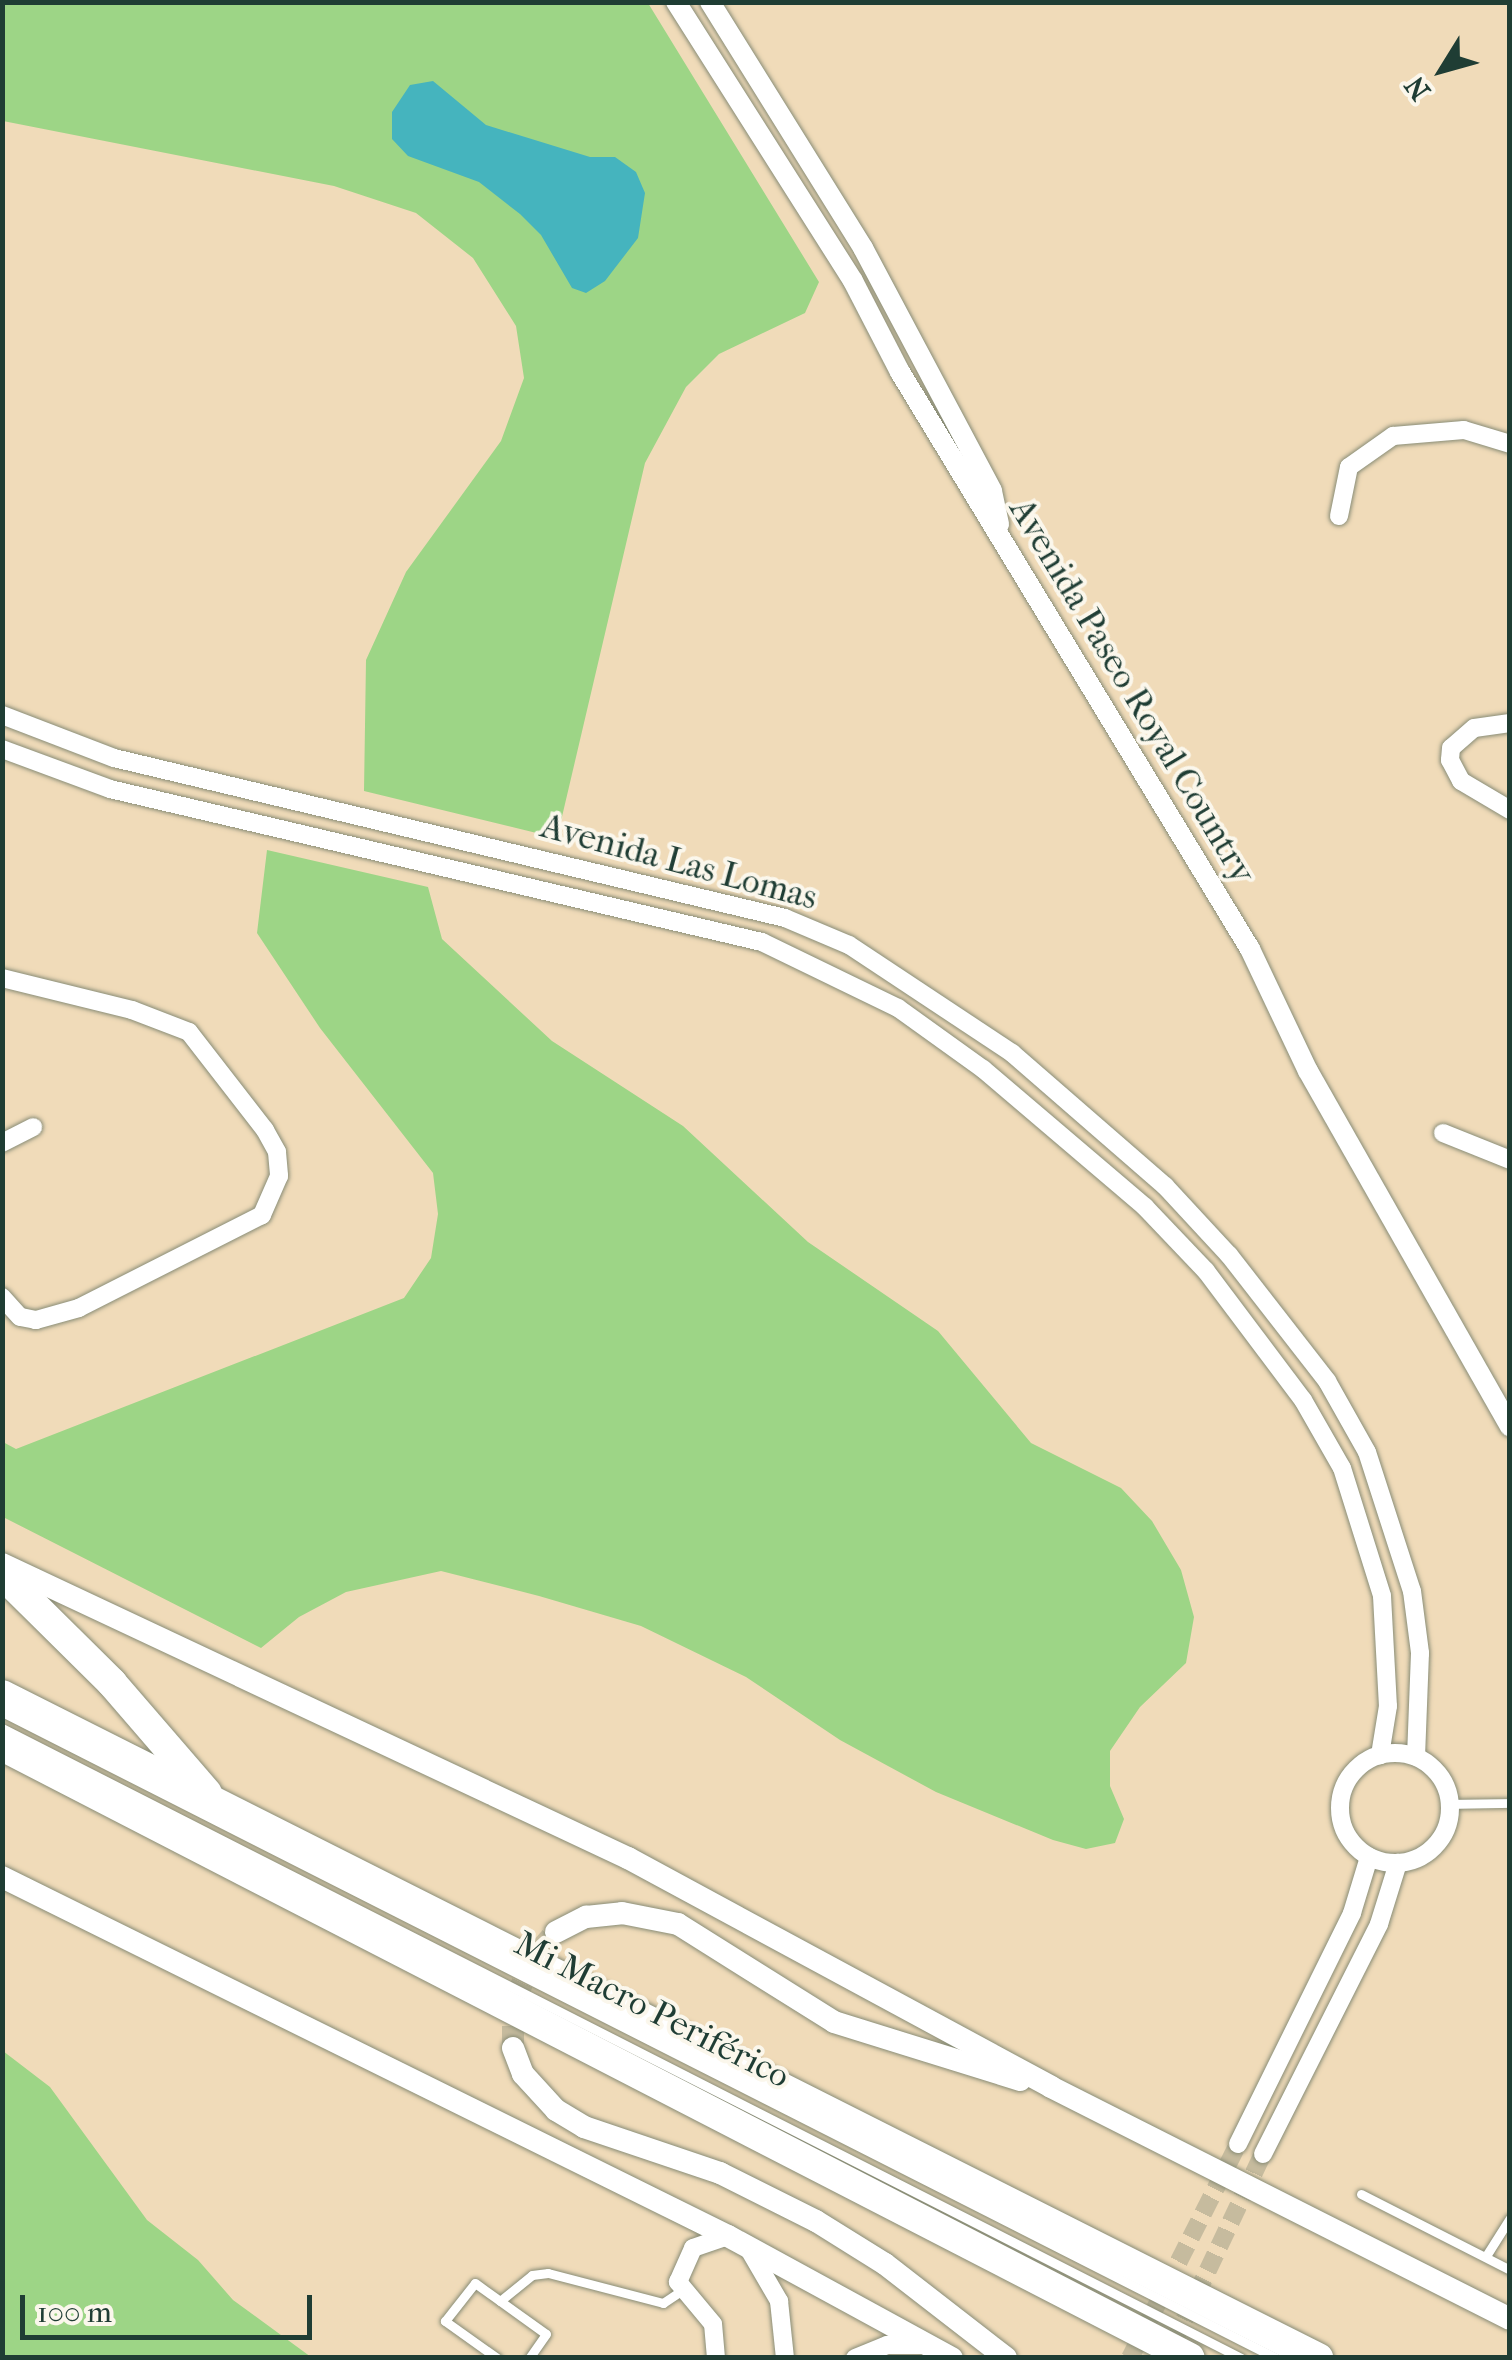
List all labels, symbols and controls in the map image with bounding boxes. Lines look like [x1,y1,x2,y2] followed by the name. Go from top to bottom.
[1392,20,1492,120] north arrow
[1398,70,1437,107] text: N
[1000,491,1264,891] street label: Avenida Paseo Royal Country
[536,805,822,919] street label: Avenida Las Lomas
[508,1923,796,2097] street label: Mi Macro Periférico
[25,2275,318,2337] scale bar
[37,2295,112,2330] text: 100 m

